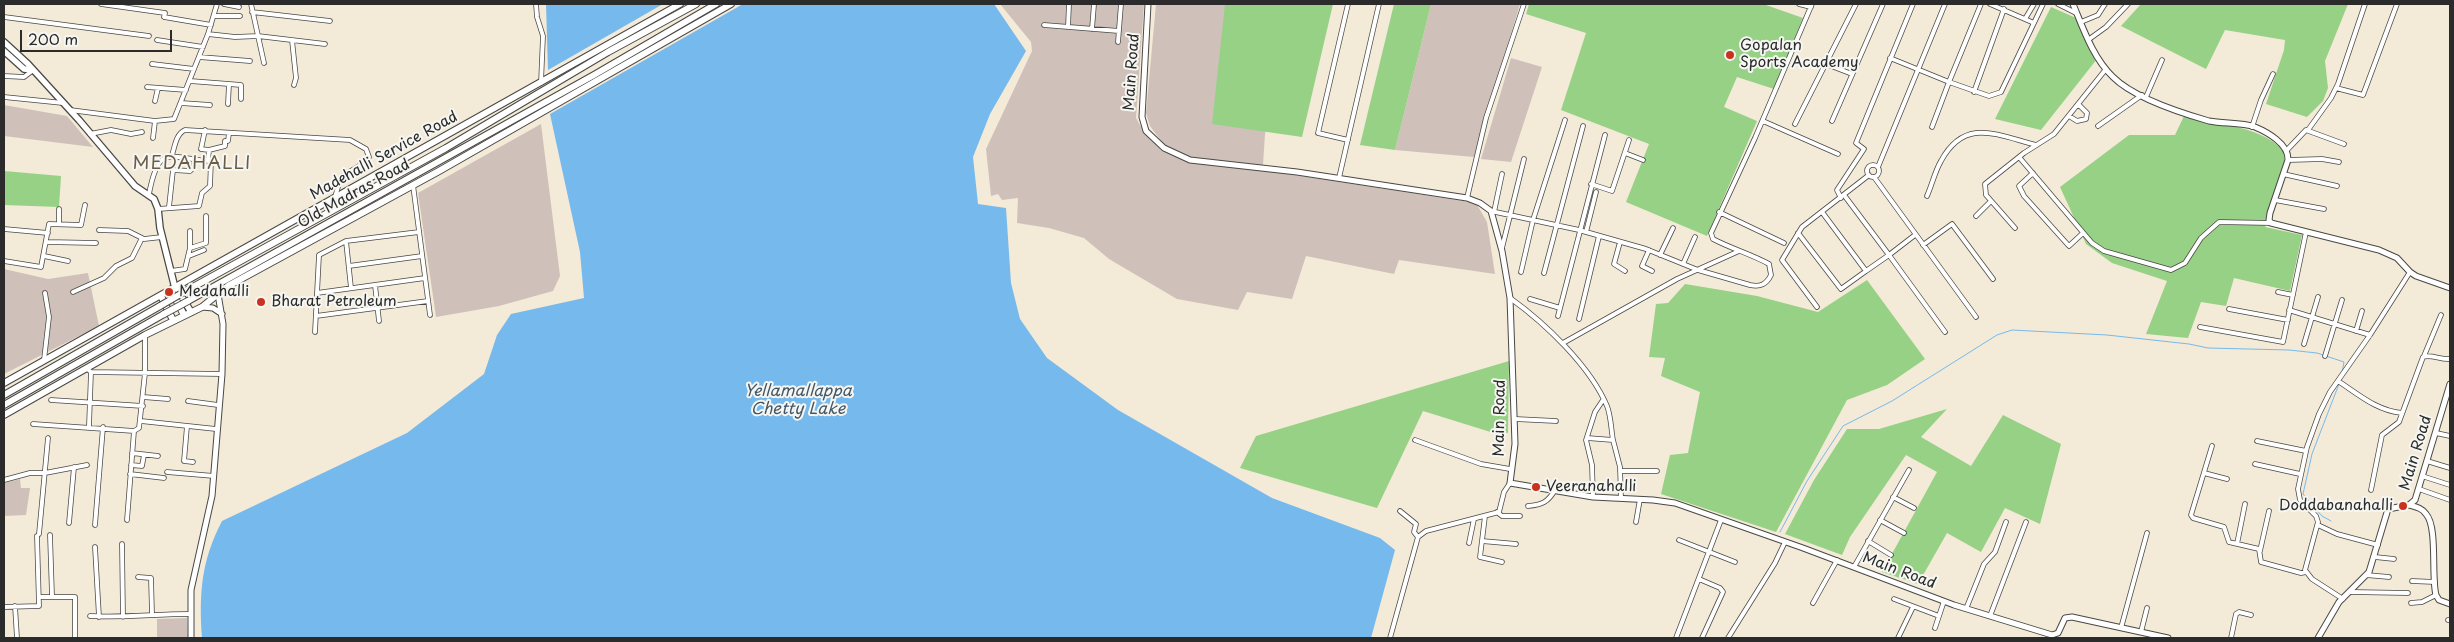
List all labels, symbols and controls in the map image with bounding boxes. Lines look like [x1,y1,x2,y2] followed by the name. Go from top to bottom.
[22,20,175,52] scale bar
[28,27,78,50] text: 200 m
[1120,33,1144,111] street label: Main Road
[1740,37,1859,72] place label: Gopalan Sports Academy
[1724,49,1736,61] marker: Gopalan Sports Academy
[307,108,461,204] street label: Madehalli Service Road
[131,153,253,175] district label: MEDAHALLI
[295,156,413,232] street label: Old Madras Road
[179,283,249,301] place label: Medahalli
[163,286,175,298] marker: Medahalli
[271,293,397,311] place label: Bharat Petroleum
[255,296,267,308] marker: Bharat Petroleum
[1490,379,1510,457] street label: Main Road
[744,382,852,420] water label: Yellamallappa Chetty Lake
[2396,413,2436,493] street label: Main Road
[1546,478,1636,496] place label: Veeranahalli
[1530,481,1542,493] marker: Veeranahalli
[2279,497,2393,515] place label: Doddabanahalli
[2397,500,2409,512] marker: Doddabanahalli
[1860,549,1938,593] street label: Main Road

